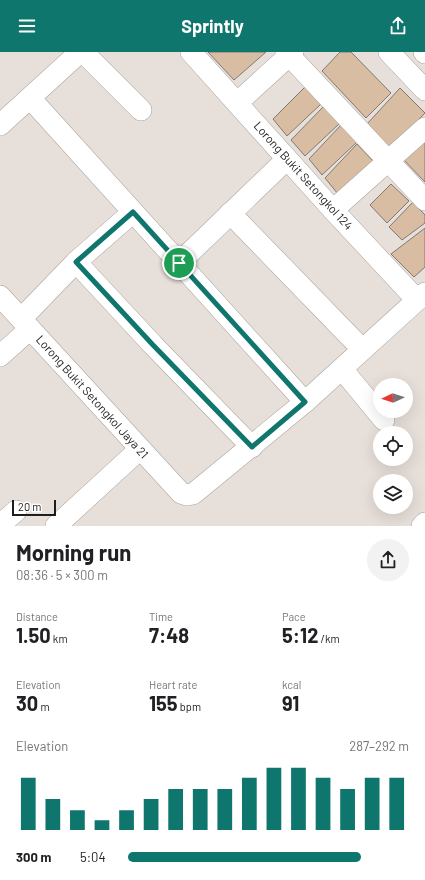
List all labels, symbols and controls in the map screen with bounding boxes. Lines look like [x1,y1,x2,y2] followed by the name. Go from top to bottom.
[16,15,38,37] icon: menu
[181,15,244,37] text: Sprintly
[387,15,409,37] icon: share
[251,118,356,232] street label: Lorong Bukit Setongkol 124
[162,246,196,280] pin
[168,252,190,274] icon: arrive
[34,332,152,461] street label: Lorong Bukit Setongkol Jaya 21
[373,378,413,418] north arrow
[373,378,413,514] map controls
[373,426,413,466] button: locate
[373,474,413,514] button: layers
[12,498,56,517] scale bar
[18,500,41,513] text: 20 m
[16,539,131,565] text: Morning run
[367,539,409,581] button: share
[16,567,108,583] text: 08:36 · 5 × 300 m
[16,610,58,623] text: Distance
[149,610,173,623] text: Time
[282,610,306,623] text: Pace
[16,623,51,647] text: 1.50
[149,623,189,647] text: 7:48
[282,623,318,647] text: 5:12
[51,632,67,645] text: km
[318,632,340,645] text: /km
[16,678,60,691] text: Elevation
[149,678,197,691] text: Heart rate
[282,678,301,691] text: kcal
[16,691,38,715] text: 30
[149,691,178,715] text: 155
[282,691,299,715] text: 91
[38,700,50,713] text: m
[178,700,201,713] text: bpm
[16,738,68,754] text: Elevation
[349,738,409,754] text: 287–292 m
[16,849,51,865] text: 300 m
[80,849,106,865] text: 5:04

